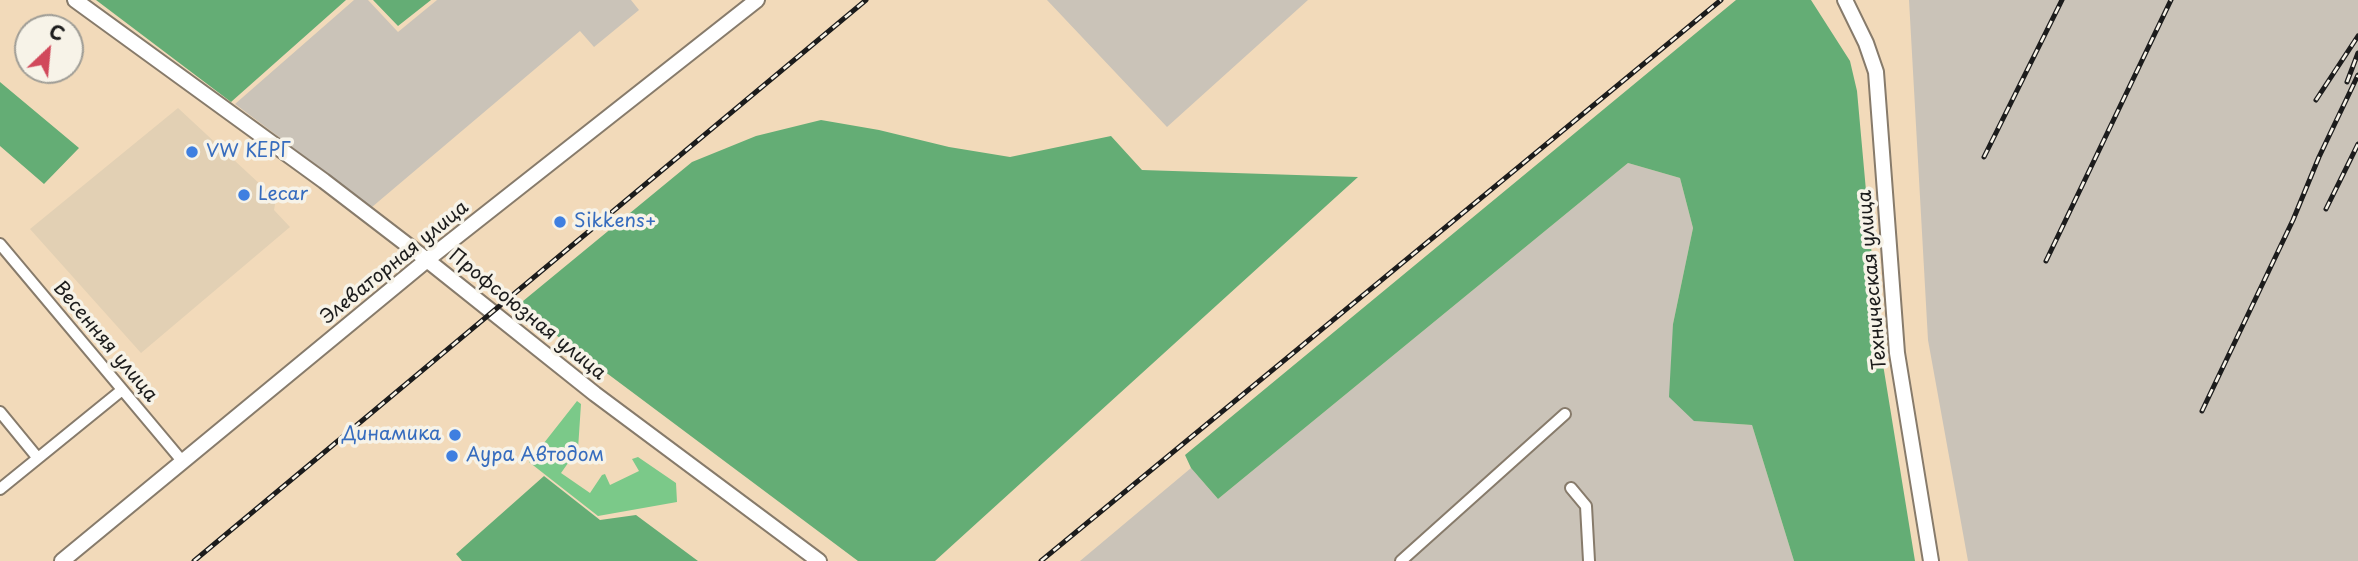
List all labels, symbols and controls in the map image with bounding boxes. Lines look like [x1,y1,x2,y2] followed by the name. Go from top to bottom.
[14,14,84,84] north arrow
[45,16,70,48] text: С
[206,141,291,163] place label: VW КЕРГ
[184,144,200,160] marker: VW КЕРГ
[258,184,308,206] place label: Lecar
[236,187,252,203] marker: Lecar
[1854,189,1892,371] street label: Техническая улица
[316,196,474,330] street label: Элеваторная улица
[574,211,657,233] place label: Sikkens+
[552,214,568,230] marker: Sikkens+
[444,245,610,385] street label: Профсоюзная улица
[48,277,162,407] street label: Весенняя улица
[342,424,441,446] place label: Динамика
[447,427,463,443] marker: Динамика
[466,445,604,467] place label: Аура Автодом
[444,448,460,464] marker: Аура Автодом

